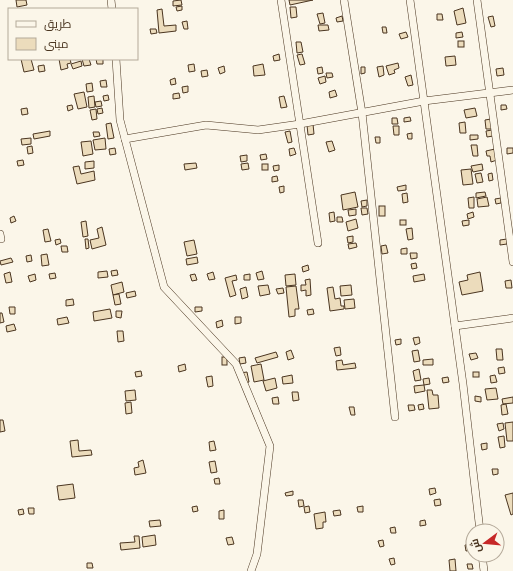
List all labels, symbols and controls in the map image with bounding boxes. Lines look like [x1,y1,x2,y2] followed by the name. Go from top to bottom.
[8,8,138,60] legend
[44,15,72,32] text: طريق
[44,35,69,52] text: مبنى
[465,523,505,563] north arrow
[466,537,484,555] text: ش

